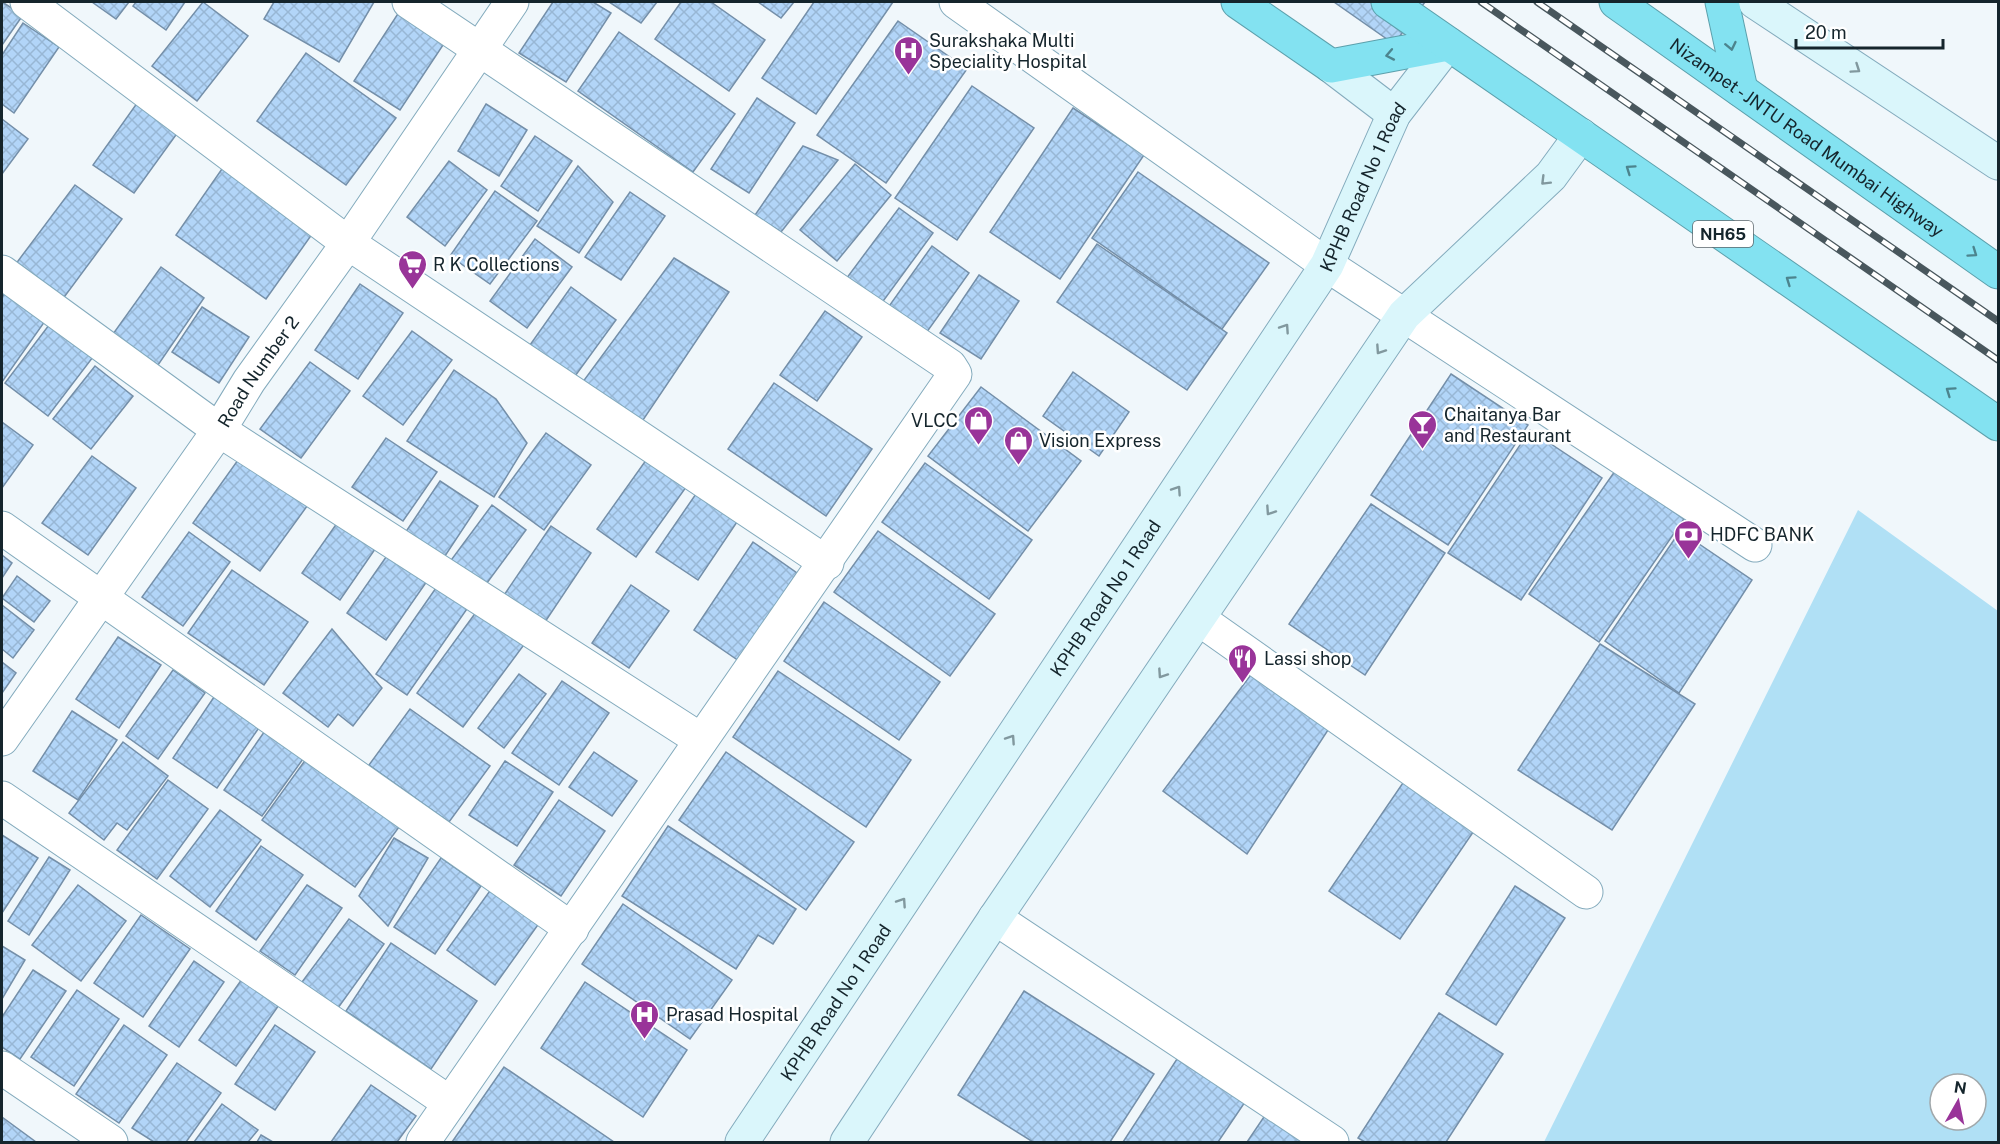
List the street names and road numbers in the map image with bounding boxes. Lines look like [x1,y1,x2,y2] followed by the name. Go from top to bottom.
[1666,33,1948,241] street label: Nizampet - JNTU Road Mumbai Highway
[1315,98,1410,275] street label: KPHB Road No 1 Road
[1693,221,1753,247] road number: NH65
[213,312,303,431] street label: Road Number 2
[1045,516,1165,680] street label: KPHB Road No 1 Road
[776,920,895,1084] street label: KPHB Road No 1 Road

